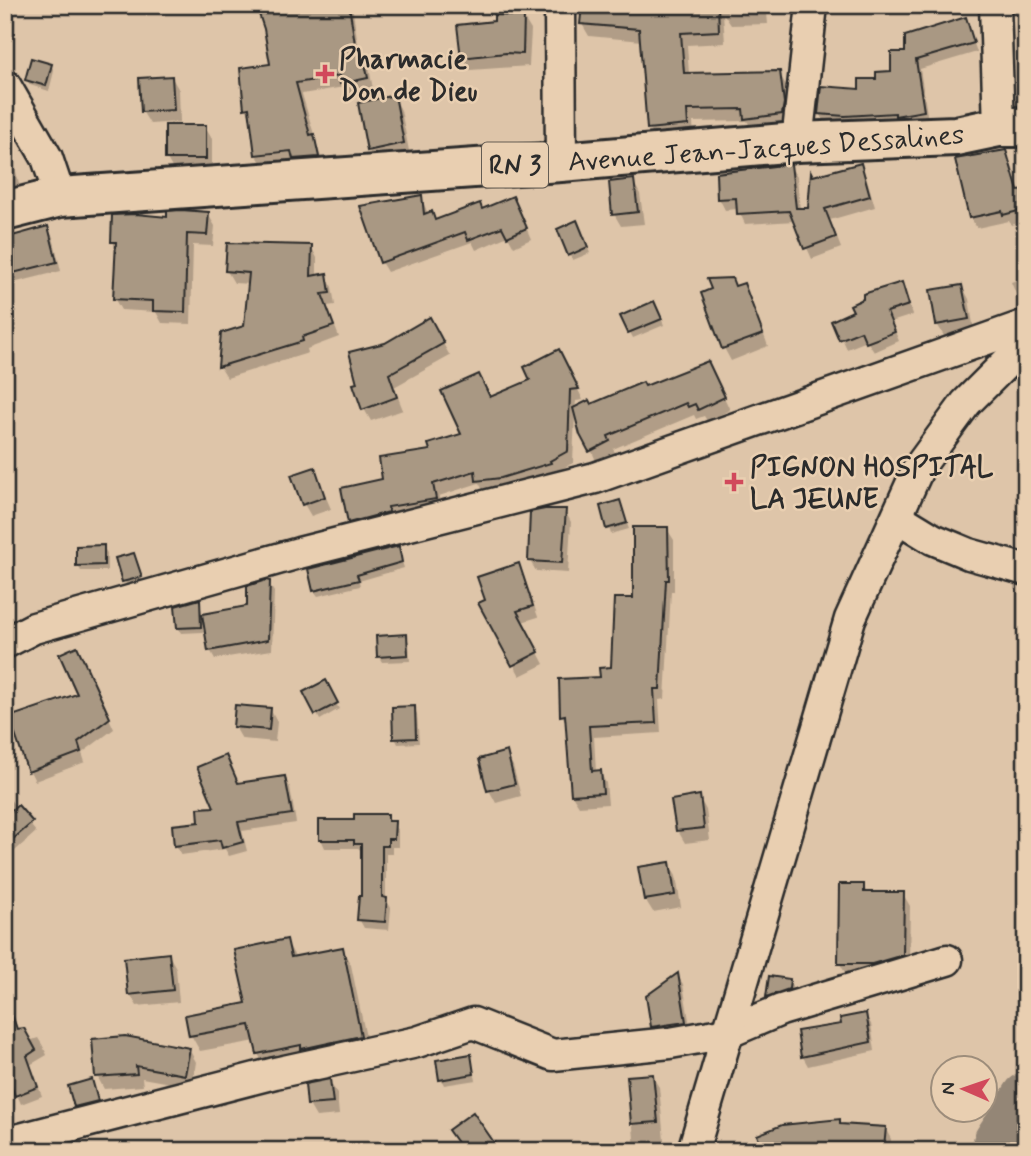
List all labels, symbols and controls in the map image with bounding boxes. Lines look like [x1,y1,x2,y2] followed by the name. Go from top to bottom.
[339,42,478,111] place label: Pharmacie Don de Dieu
[317,66,333,82] marker: Pharmacie Don de Dieu
[567,117,966,182] street label: Avenue Jean-Jacques Dessalines
[482,142,548,188] road number: RN 3
[750,450,994,519] place label: PIGNON HOSPITAL LA JEUNE
[724,472,744,492] marker: PIGNON HOSPITAL LA JEUNE
[930,1054,1000,1124] north arrow
[936,1082,961,1095] text: N

